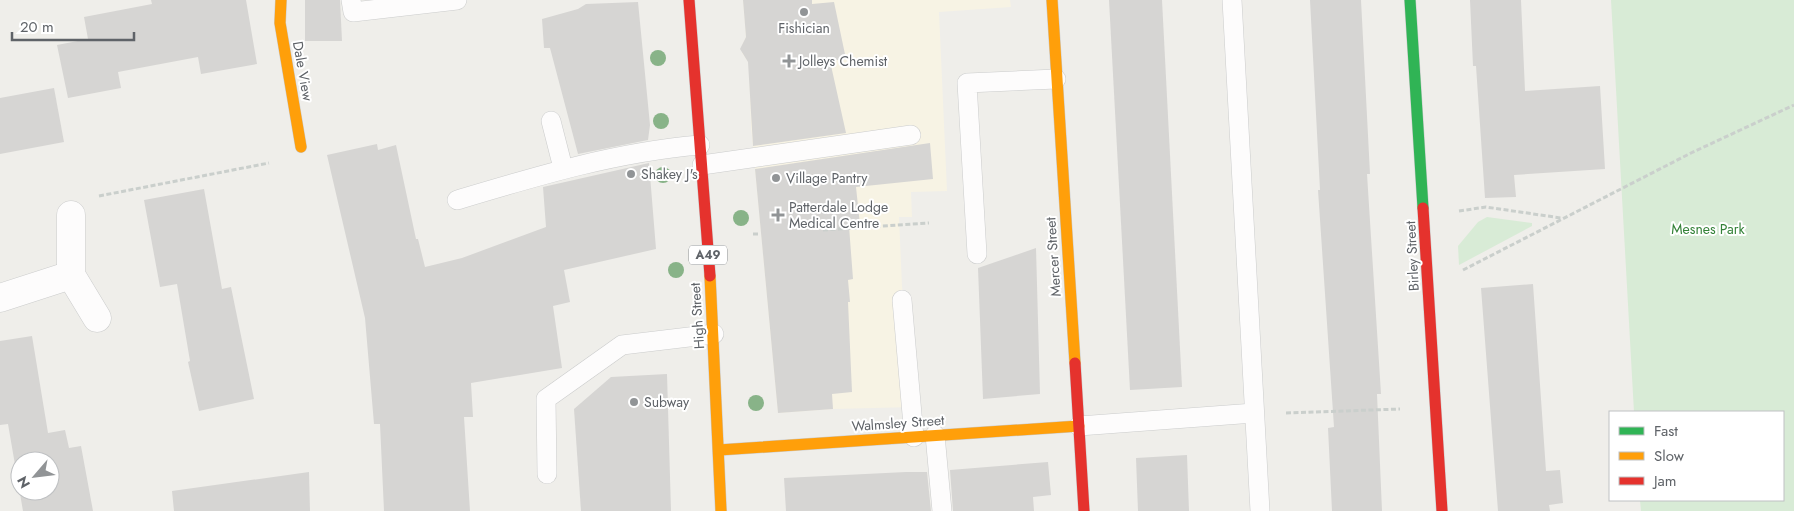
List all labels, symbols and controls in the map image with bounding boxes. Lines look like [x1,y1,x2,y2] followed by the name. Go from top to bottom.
[798,6,810,18] marker: Fishician
[12,10,135,42] scale bar
[20,16,54,38] text: 20 m
[778,18,830,38] place label: Fishician
[288,40,318,103] street label: Dale View
[797,51,888,71] place label: Jolleys Chemist
[783,55,795,67] marker: Jolleys Chemist
[641,164,698,184] place label: Shakey J's
[625,168,637,180] marker: Shakey J's
[786,168,868,188] place label: Village Pantry
[770,172,782,184] marker: Village Pantry
[789,197,888,233] place label: Patterdale Lodge Medical Centre
[771,208,785,222] marker: Patterdale Lodge Medical Centre
[1040,216,1066,297] street label: Mercer Street
[1671,219,1746,239] park label: Mesnes Park
[1400,220,1424,292] street label: Birley Street
[689,246,727,264] road number: A49
[685,281,709,350] street label: High Street
[644,392,690,412] place label: Subway
[628,396,640,408] marker: Subway
[851,410,946,436] street label: Walmsley Street
[1609,411,1784,501] legend
[1654,420,1678,442] text: Fast
[1654,445,1685,467] text: Slow
[10,451,60,501] north arrow
[1652,470,1677,492] text: Jam
[12,472,35,492] text: N

